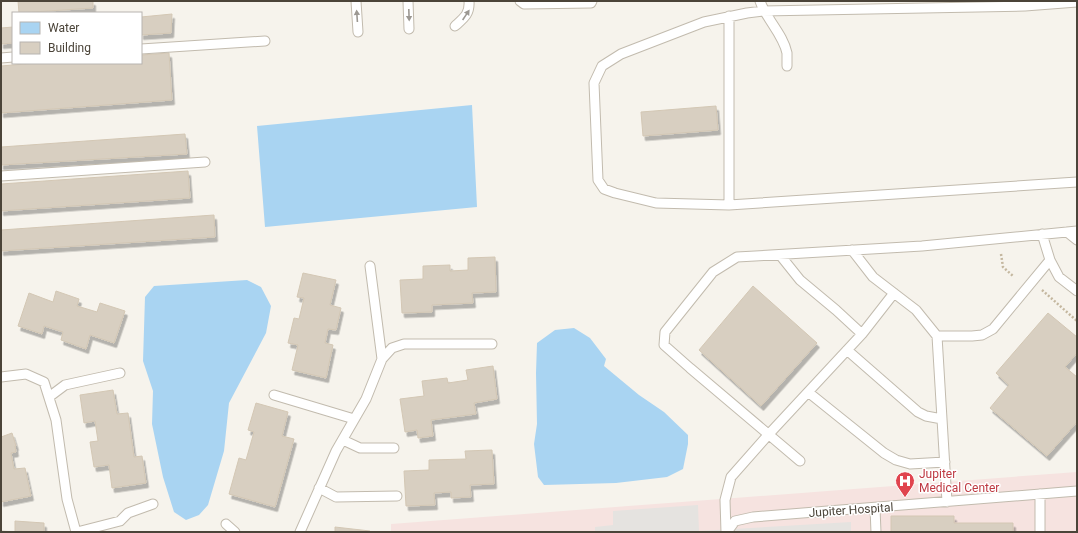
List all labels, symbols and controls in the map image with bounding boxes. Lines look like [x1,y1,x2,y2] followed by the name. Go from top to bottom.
[406,9,412,22] one-way arrow
[462,9,469,21] one-way arrow
[353,10,360,22] one-way arrow
[12,12,142,64] legend
[48,21,79,35] text: Water
[48,41,91,55] text: Building
[919,467,999,495] place label: Jupiter Medical Center
[894,470,916,498] hospital icon: Jupiter Medical Center
[808,500,894,520] street label: Jupiter Hospital

